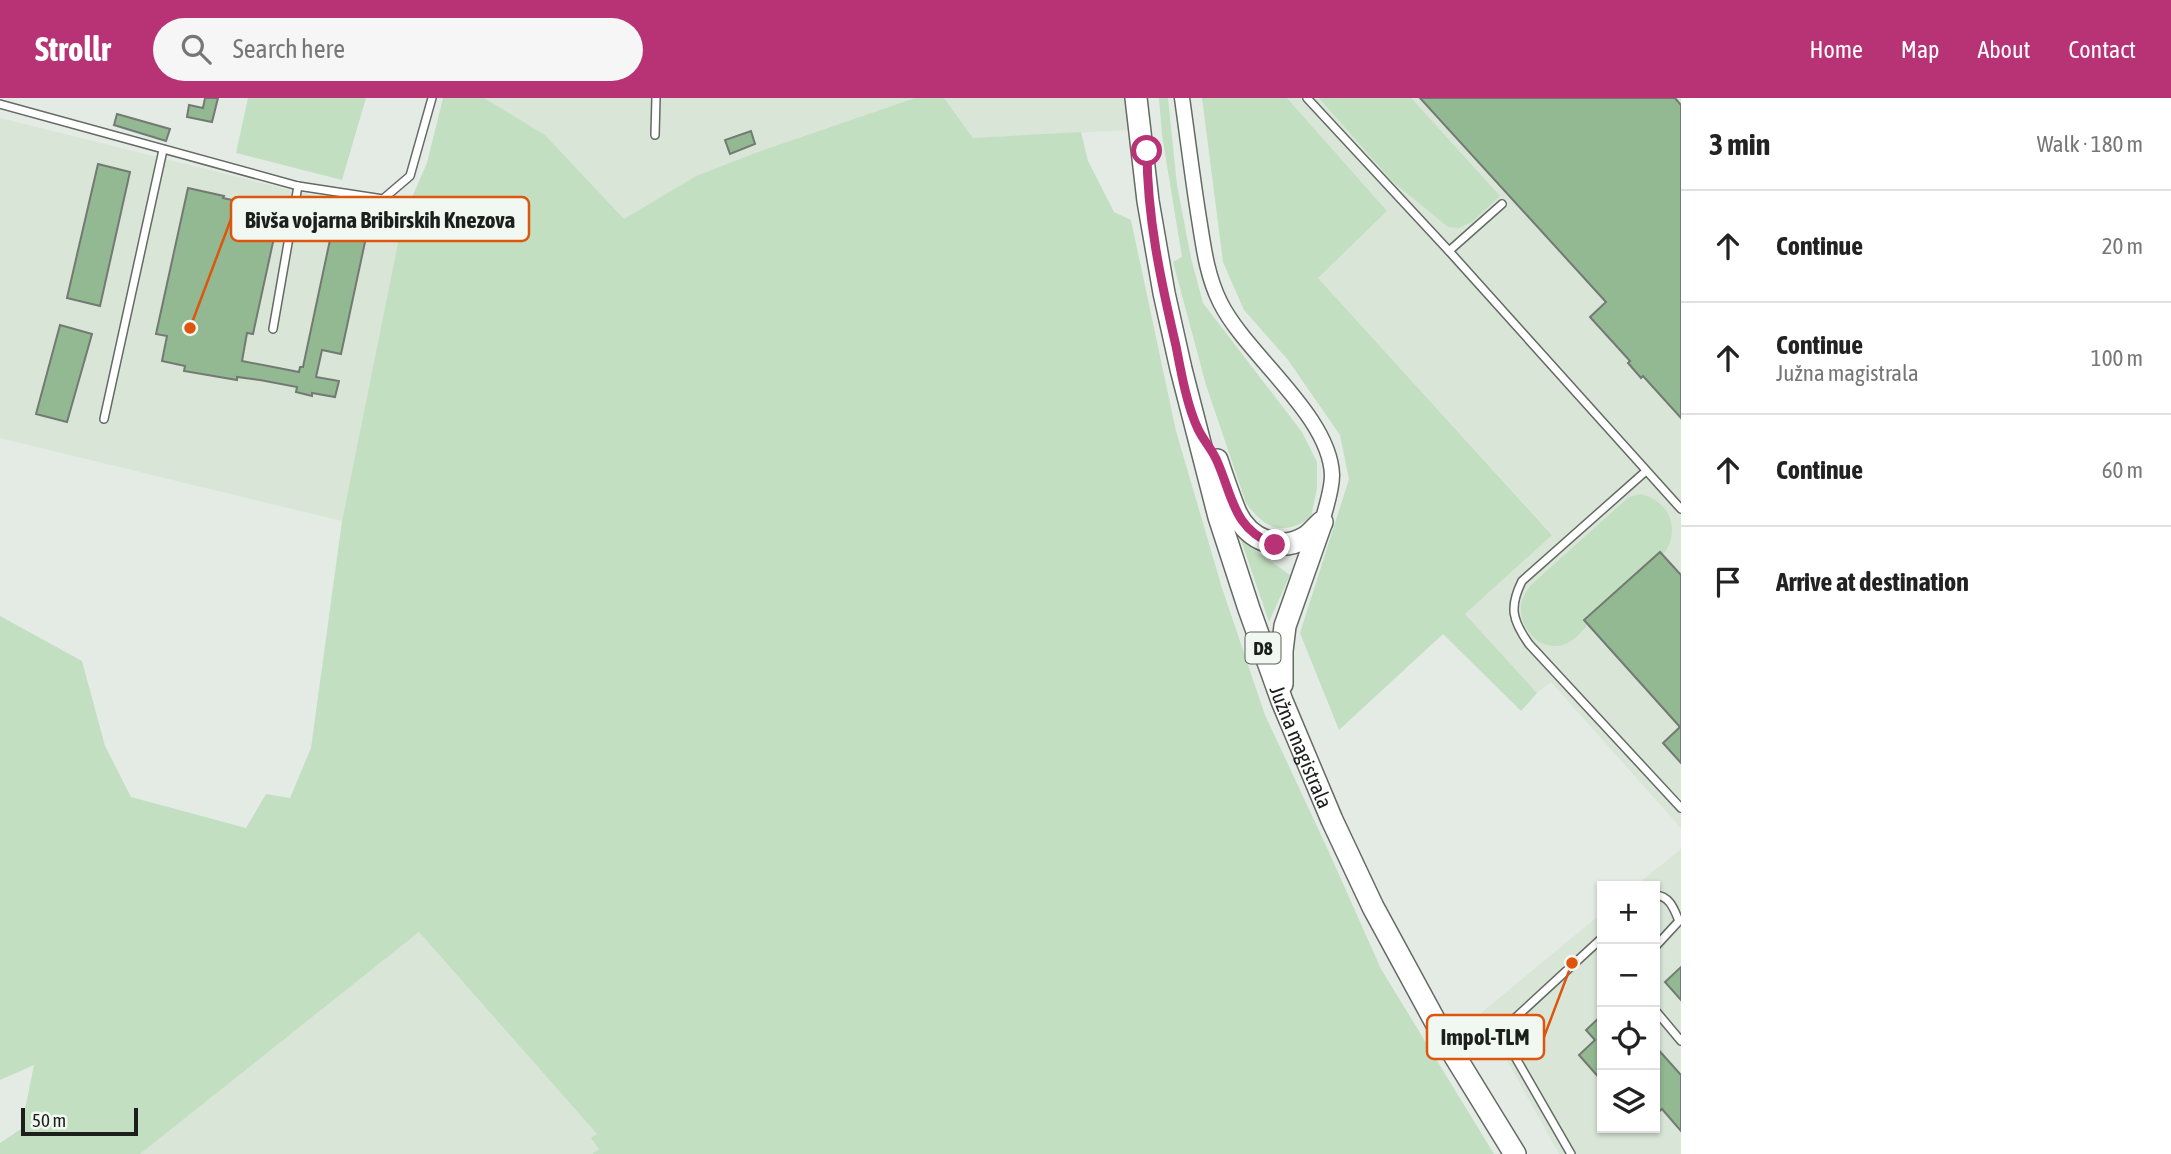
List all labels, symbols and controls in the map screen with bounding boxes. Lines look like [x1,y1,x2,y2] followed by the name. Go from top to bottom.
[153,18,643,81] search box
[35,30,111,68] text: Strollr
[177,30,215,68] icon: search
[233,34,345,64] text: Search here
[1809,36,1863,63] text: Home
[1901,36,1939,63] text: Map
[1977,36,2030,63] text: About
[2068,36,2136,63] text: Contact
[1709,127,1770,161] text: 3 min
[2037,131,2143,157] text: Walk · 180 m
[1131,135,1162,166] route start
[231,197,529,241] callout: Bivša vojarna Bribirskih Knezova
[245,207,516,233] text: Bivša vojarna Bribirskih Knezova
[1709,227,1747,265] icon: ahead
[1776,231,1863,261] text: Continue
[2102,233,2143,259] text: 20 m
[1776,330,1863,360] text: Continue
[1709,339,1747,377] icon: ahead
[2091,345,2143,371] text: 100 m
[1776,360,1919,386] text: Južna magistrala
[1709,451,1747,489] icon: ahead
[1776,455,1863,485] text: Continue
[2102,457,2143,483] text: 60 m
[1259,529,1290,560] route end
[1709,563,1747,601] icon: arrive
[1776,567,1969,597] text: Arrive at destination
[1246,632,1280,664] road number: D8
[1265,682,1338,812] street label: Južna magistrala
[1597,881,1660,1133] map controls
[1597,881,1660,944] button: +
[1597,944,1660,1007] button: −
[1597,1007,1660,1070] button: locate
[1427,1015,1544,1059] callout: Impol-TLM
[1440,1024,1530,1050] text: Impol-TLM
[1597,1070,1660,1133] button: layers
[21,1105,138,1137] scale bar
[32,1109,66,1131] text: 50 m

